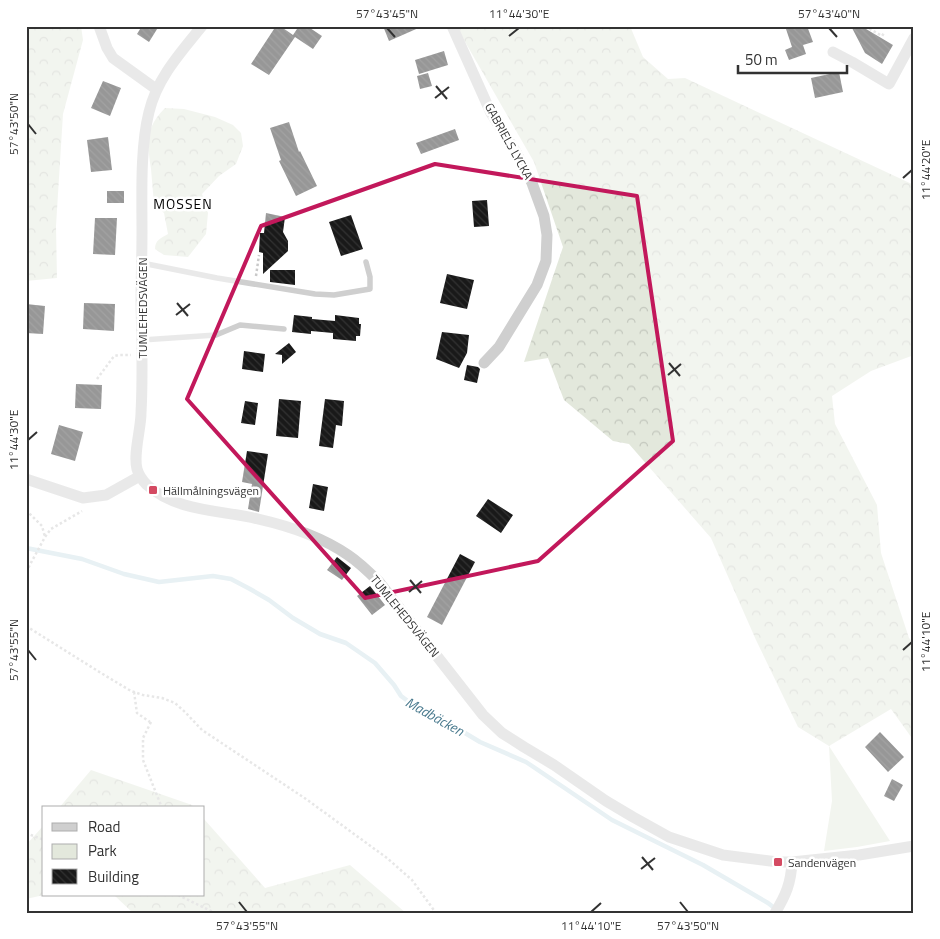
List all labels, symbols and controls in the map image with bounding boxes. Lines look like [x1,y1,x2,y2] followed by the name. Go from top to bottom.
[356,4,418,23] text: 57°43'45"N
[489,4,550,23] text: 11°44'30"E
[798,4,860,23] text: 57°43'40"N
[738,42,846,74] scale bar
[745,48,778,71] text: 50 m
[4,93,23,155] text: 57°43'50"N
[480,99,538,183] street label: GABRIELS LYCKA
[916,139,935,200] text: 11°44'20"E
[153,193,213,214] district label: MOSSEN
[133,257,152,359] street label: TUMLEHEDSVÄGEN
[4,409,23,470] text: 11°44'30"E
[163,481,259,500] place label: Hällmålningsvägen
[147,484,159,496] marker: Hällmålningsvägen
[366,571,444,661] street label: TUMLEHEDSVÄGEN
[916,611,935,672] text: 11°44'10"E
[4,619,23,681] text: 57°43'55"N
[402,691,469,741] water label: Madbäcken
[42,806,205,896] legend
[88,815,120,838] text: Road
[88,839,117,862] text: Park
[788,853,856,872] place label: Sandenvägen
[772,856,784,868] marker: Sandenvägen
[88,865,139,888] text: Building
[216,916,278,935] text: 57°43'55"N
[561,916,622,935] text: 11°44'10"E
[657,916,719,935] text: 57°43'50"N

